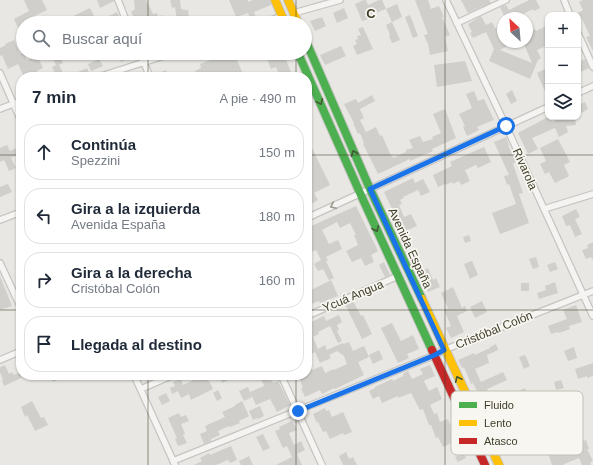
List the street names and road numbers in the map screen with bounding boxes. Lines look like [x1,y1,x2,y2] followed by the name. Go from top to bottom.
[510,146,540,192] street label: Rivarola
[385,206,435,291] street label: Avenida España
[320,277,386,315] street label: Ycuá Angua
[453,308,535,352] street label: Cristóbal Colón

